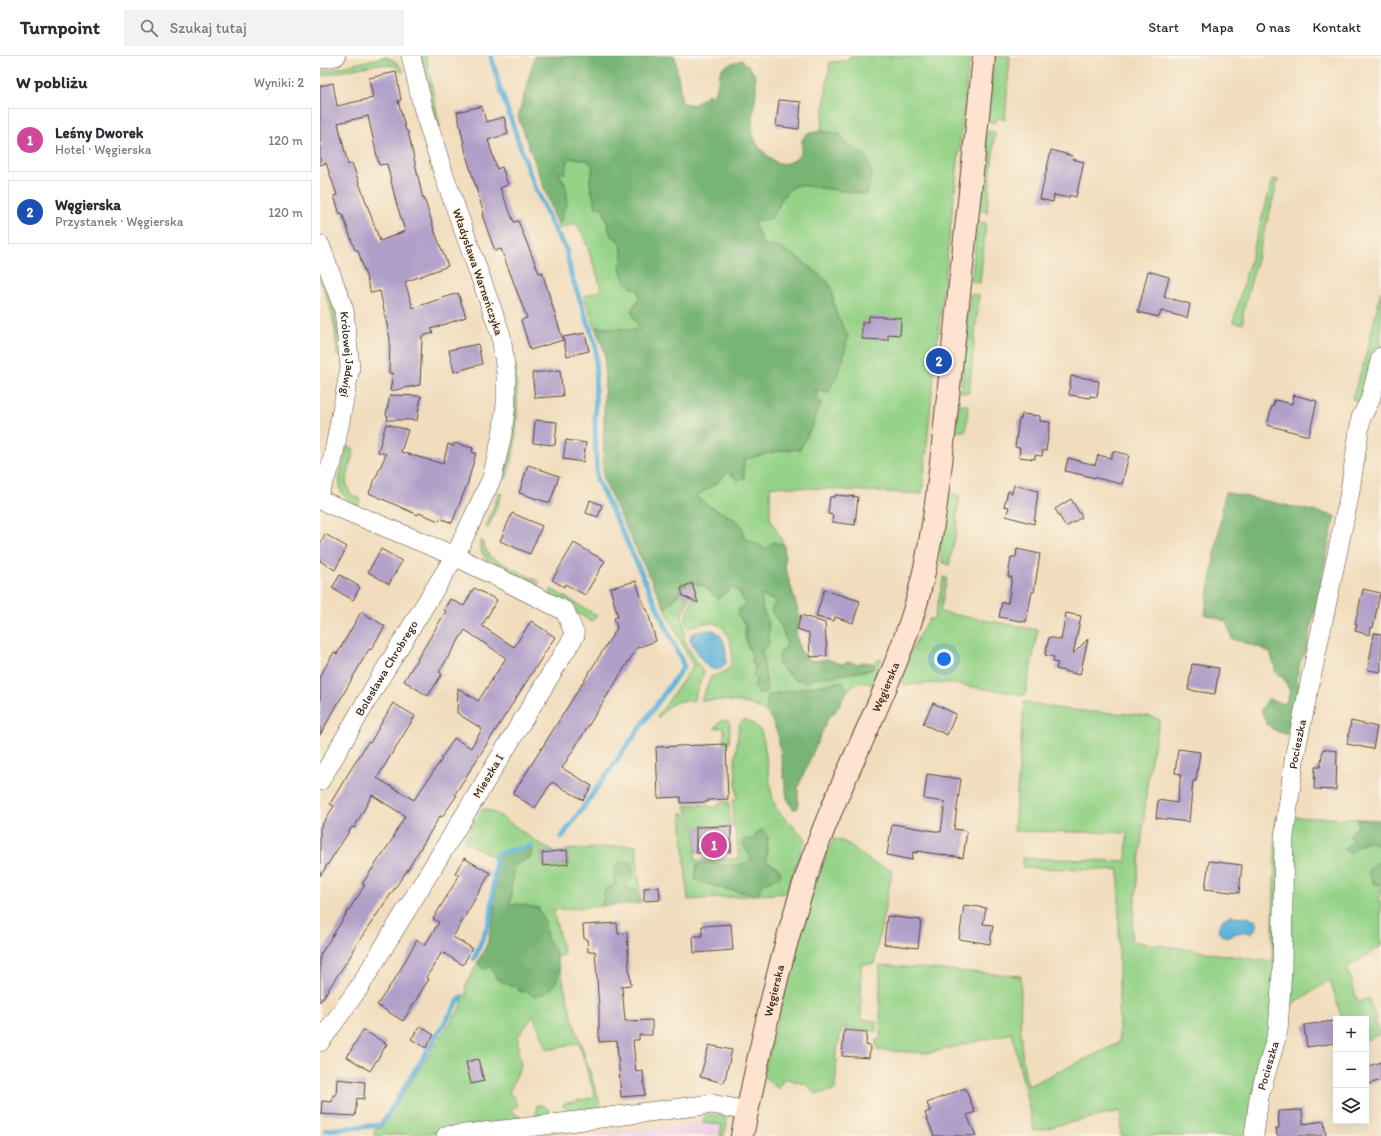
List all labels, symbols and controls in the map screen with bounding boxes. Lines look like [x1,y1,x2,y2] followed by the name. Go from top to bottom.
[124,10,404,46] search box
[20,16,100,39] text: Turnpoint
[138,17,160,39] icon: search
[170,19,247,37] text: Szukaj tutaj
[1148,19,1179,36] text: Start
[1201,19,1234,36] text: Mapa
[1256,19,1290,36] text: O nas
[1312,19,1361,36] text: Kontakt
[16,72,87,92] text: W pobliżu
[254,75,304,90] text: Wyniki: 2
[55,124,143,142] text: Leśny Dworek
[27,133,33,148] text: 1
[268,133,303,148] text: 120 m
[55,142,152,157] text: Hotel · Węgierska
[55,196,121,214] text: Węgierska
[27,205,33,220] text: 2
[268,205,303,220] text: 120 m
[450,207,507,338] street label: Władysława Warneńczyka
[55,214,184,229] text: Przystanek · Węgierska
[337,311,357,399] street label: Królowej Jadwigi
[926,346,952,376] pin: 2
[352,618,421,718] street label: Bolesława Chrobrego
[934,649,954,669] your location
[869,659,903,714] street label: Węgierska
[1286,717,1309,770] street label: Pocieszka
[469,752,507,800] street label: Mieszka I
[701,830,727,860] pin: 1
[761,962,787,1018] street label: Węgierska
[1333,1016,1369,1124] map controls
[1333,1016,1369,1052] button: +
[1254,1039,1282,1092] street label: Pocieszka
[1333,1052,1369,1088] button: −
[1333,1088,1369,1124] button: layers

